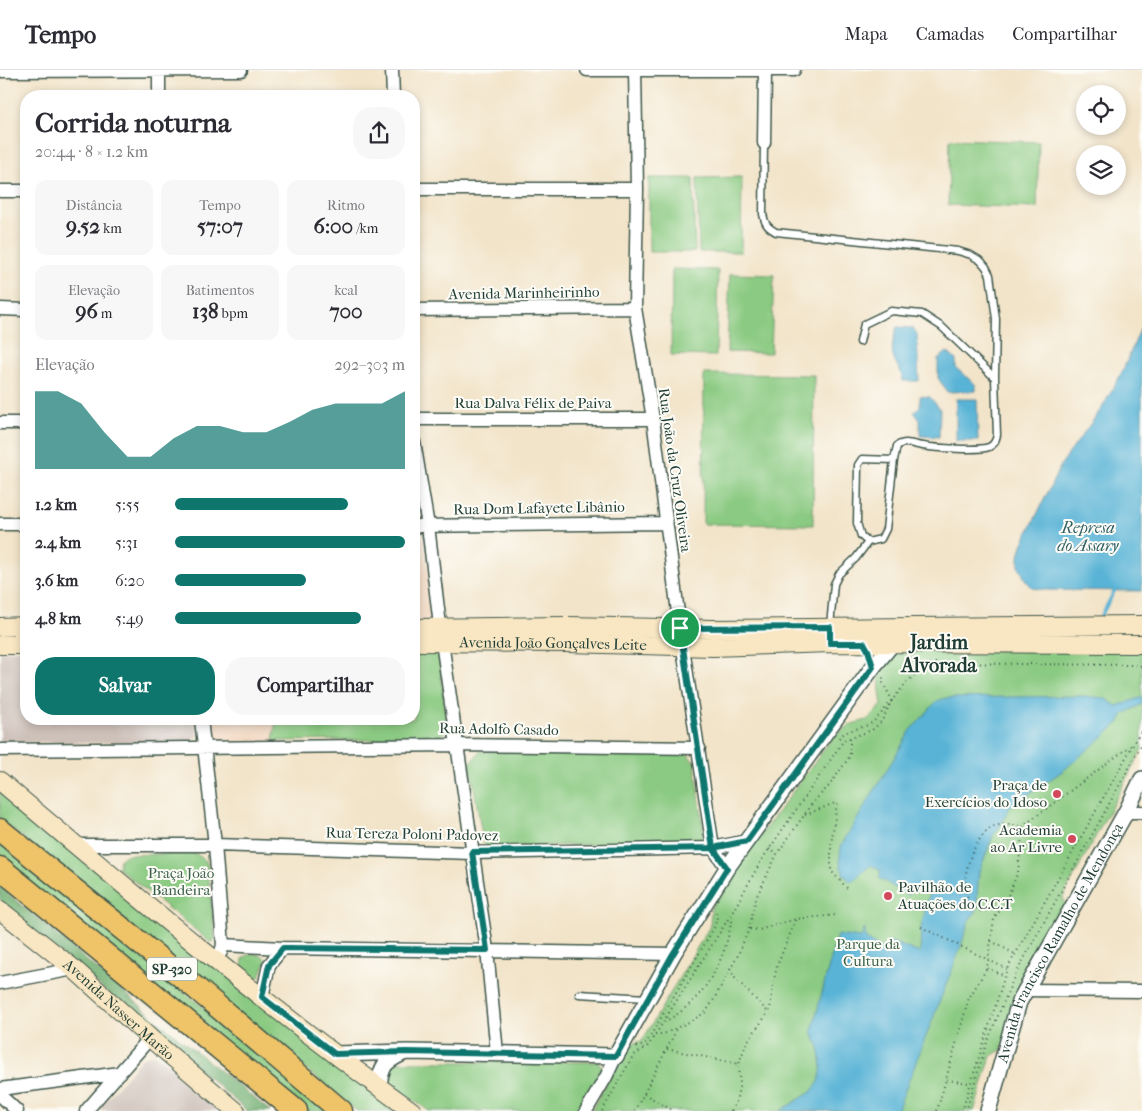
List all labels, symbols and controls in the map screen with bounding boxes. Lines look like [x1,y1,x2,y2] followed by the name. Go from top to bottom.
[25,21,96,49] text: Tempo
[845,24,888,45] text: Mapa
[916,24,984,45] text: Camadas
[1012,24,1117,45] text: Compartilhar
[1076,85,1126,195] map controls
[1076,85,1126,135] button: locate
[35,106,231,139] text: Corrida noturna
[353,107,405,159] button: share
[35,142,148,161] text: 20:44 · 8 × 1.2 km
[1076,145,1126,195] button: layers
[66,197,122,214] text: Distância
[199,197,241,214] text: Tempo
[327,197,365,214] text: Ritmo
[66,214,100,238] text: 9.52
[197,214,243,238] text: 57:07
[314,214,353,238] text: 6:00
[100,220,122,237] text: km
[353,220,378,237] text: /km
[68,282,120,299] text: Elevação
[186,282,254,299] text: Batimentos
[334,282,358,299] text: kcal
[447,283,600,303] street label: Avenida Marinheirinho
[75,299,98,323] text: 96
[192,299,219,323] text: 138
[329,299,363,323] text: 700
[98,305,113,322] text: m
[219,305,248,322] text: bpm
[35,355,95,374] text: Elevação
[334,355,405,374] text: 292–303 m
[655,387,696,554] street label: Rua João da Cruz Oliveira
[454,394,613,412] street label: Rua Dalva Félix de Paiva
[35,495,77,514] text: 1.2 km
[115,495,140,514] text: 5:55
[453,497,625,518] street label: Rua Dom Lafayete Libânio
[1057,518,1119,555] water label: Represa do Assary
[35,533,81,552] text: 2.4 km
[115,533,138,552] text: 5:31
[35,571,78,590] text: 3.6 km
[115,571,145,590] text: 6:20
[659,607,701,649] pin
[35,609,81,628] text: 4.8 km
[115,609,144,628] text: 5:49
[666,614,694,642] icon: arrive
[899,631,978,677] district label: Jardim Alvorada
[458,633,648,654] street label: Avenida João Gonçalves Leite
[35,657,215,715] button: Salvar
[225,657,405,715] button: Compartilhar
[439,719,559,739] street label: Rua Adolfo Casado
[925,776,1048,811] place label: Praça de Exercícios do Idoso
[1051,788,1063,800] marker: Praça de Exercícios do Idoso
[993,819,1127,1066] street label: Avenida Francisco Ramalho de Mendonça
[990,821,1063,856] place label: Academia ao Ar Livre
[325,823,499,845] street label: Rua Tereza Poloni Padovez
[1066,833,1078,845] marker: Academia ao Ar Livre
[148,864,215,899] park label: Praça João Bandeira
[897,878,1014,913] place label: Pavilhão de Atuações do C.C.T
[882,890,894,902] marker: Pavilhão de Atuações do C.C.T
[836,935,901,970] park label: Parque da Cultura
[59,954,178,1064] street label: Avenida Nasser Marão
[147,958,197,981] road number: SP-320

